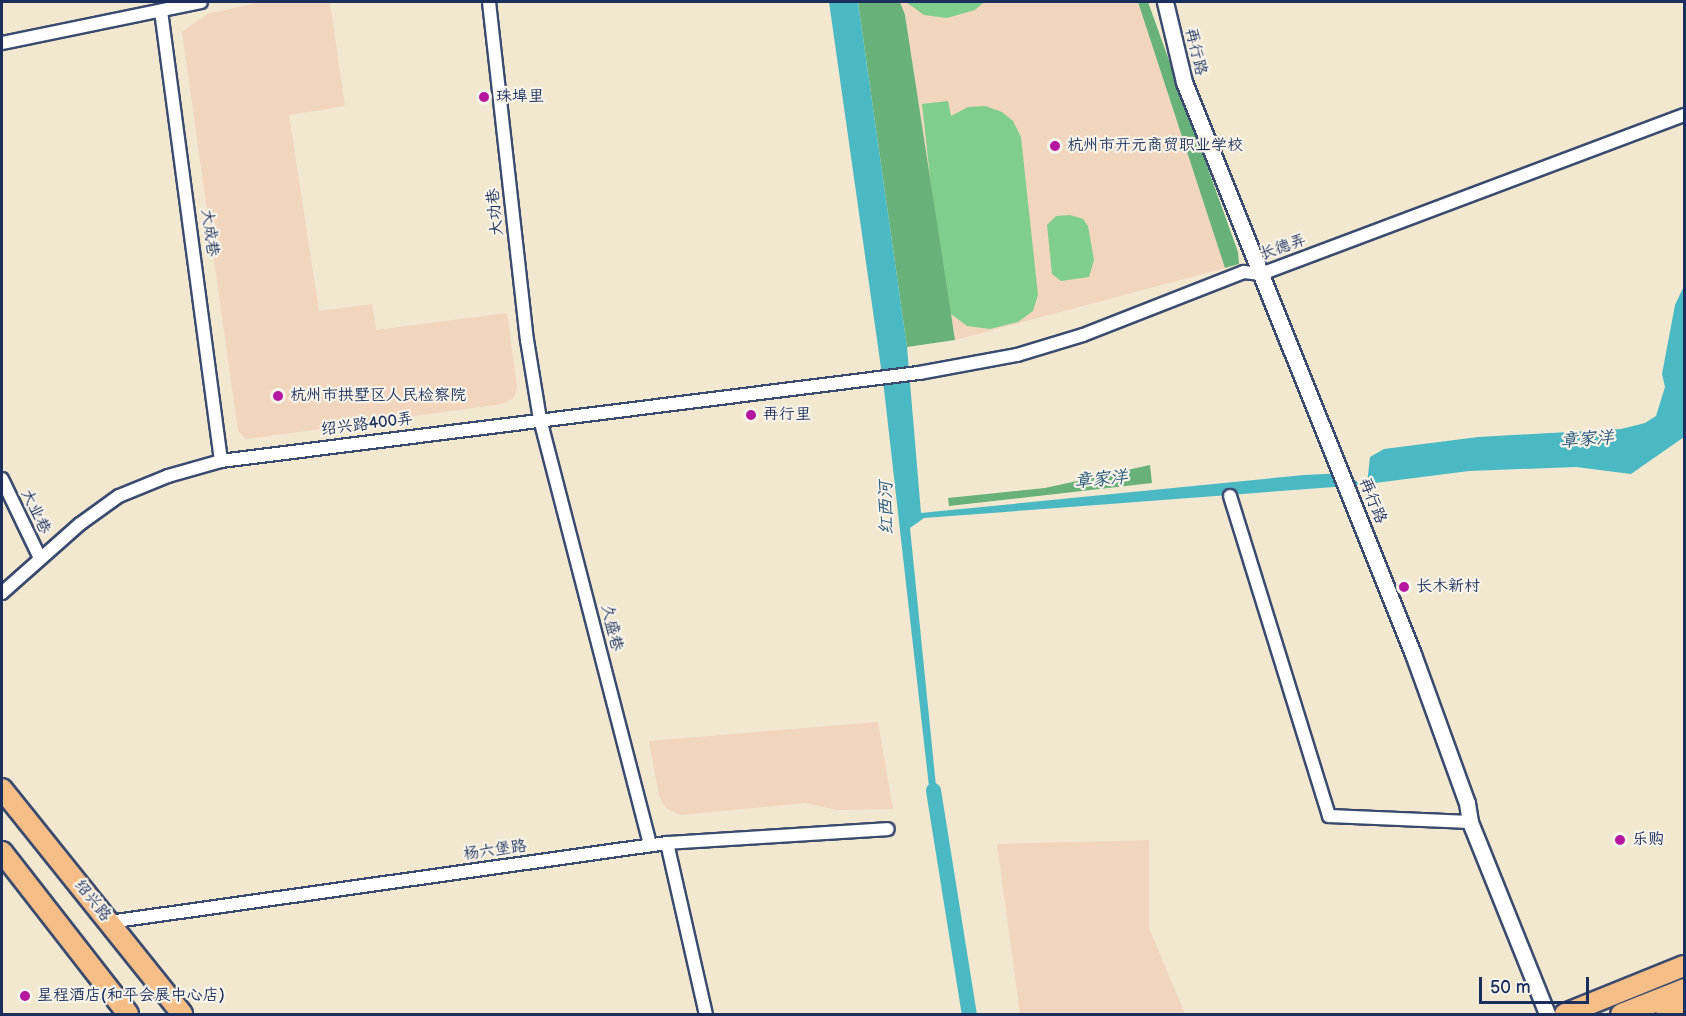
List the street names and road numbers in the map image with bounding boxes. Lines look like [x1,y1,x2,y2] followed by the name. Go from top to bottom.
[1180,26,1210,78] street label: 再行路
[484,187,508,237] street label: 大功巷
[196,208,222,258] street label: 大成巷
[1257,231,1309,265] street label: 长德弄
[320,410,414,440] street label: 绍兴路400弄
[1354,475,1390,527] street label: 再行路
[16,486,54,538] street label: 大业巷
[596,602,626,654] street label: 久盛巷
[462,837,528,865] street label: 杨六堡路
[69,876,115,926] street label: 绍兴路

